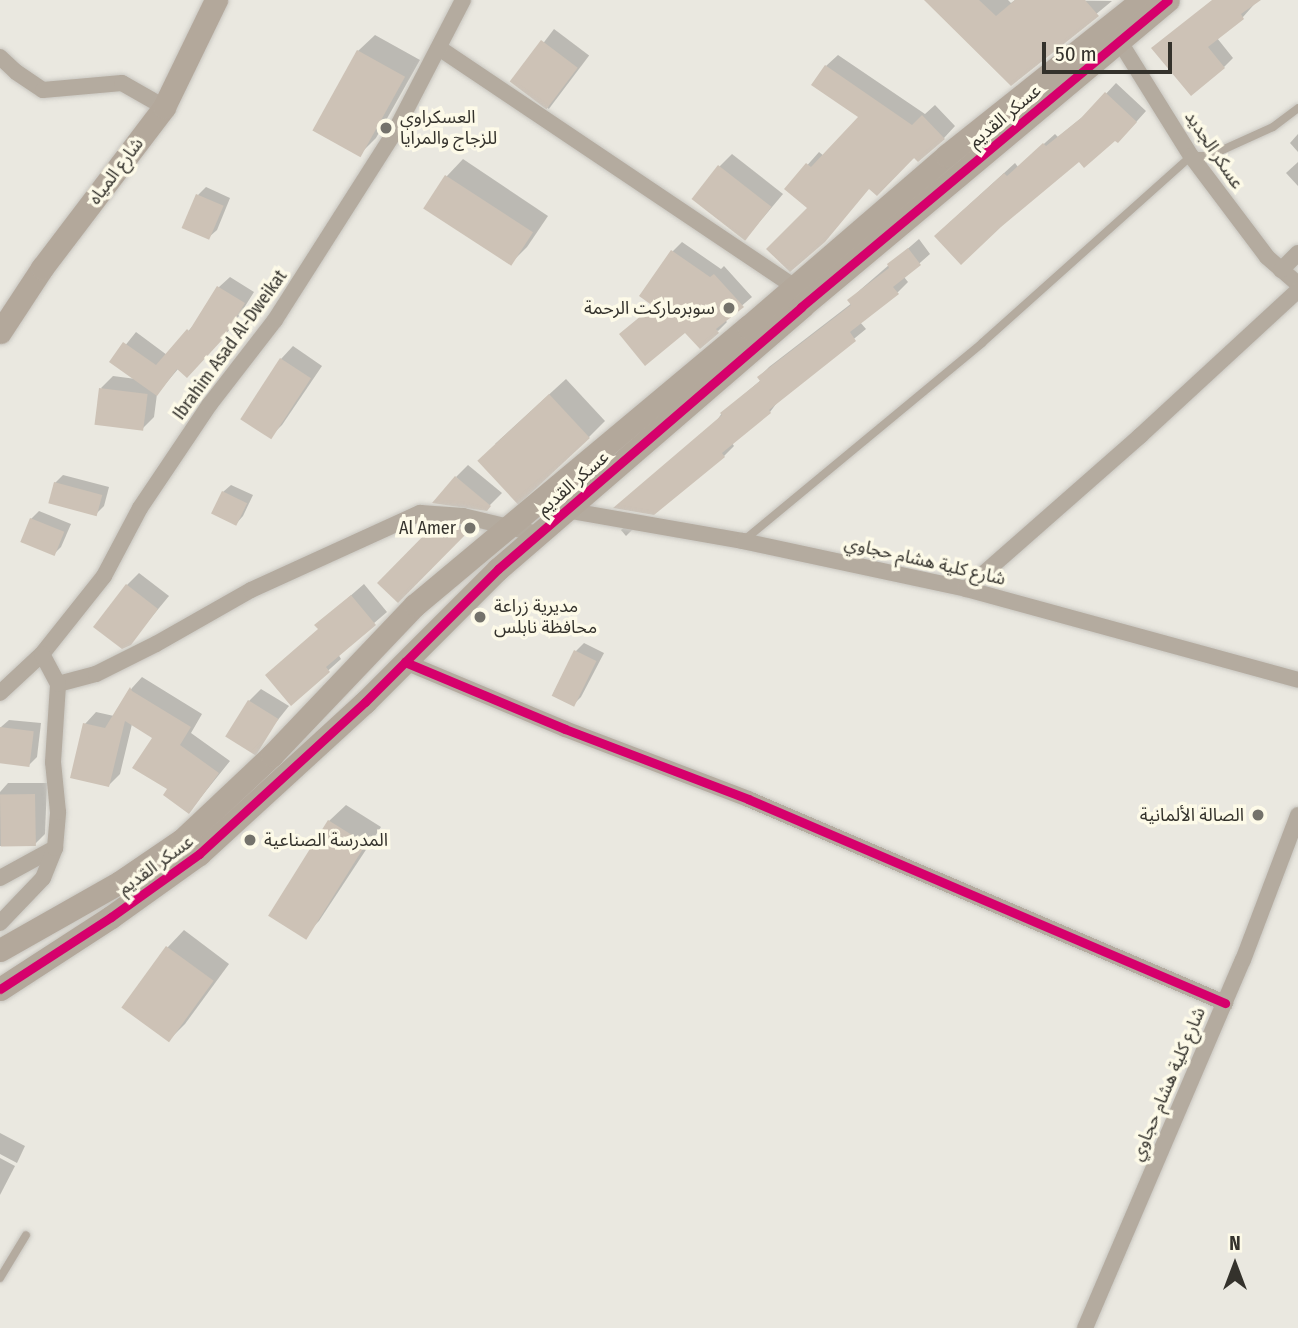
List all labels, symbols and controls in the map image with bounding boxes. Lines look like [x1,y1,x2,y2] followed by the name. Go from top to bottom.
[1046,28,1176,72] scale bar
[1055,41,1097,67] text: 50 m
[964,80,1046,152] street label: عسكر القديم
[400,107,497,150] place label: العسكراوي للزجاج والمرايا
[1180,107,1248,193] street label: عسكر الجديد
[378,120,394,136] marker: العسكراوي للزجاج والمرايا
[84,133,148,209] street label: شارع المياه
[168,266,292,424] street label: Ibrahim Asad Al-Dweikat
[584,297,715,319] place label: سوبرماركت الرحمة
[721,300,737,316] marker: سوبرماركت الرحمة
[533,446,613,520] street label: عسكر القديم
[399,517,456,539] place label: Al Amer
[462,520,478,536] marker: Al Amer
[842,532,1008,590] street label: شارع كلية هشام حجاوي
[494,596,597,638] place label: مديرية زراعة محافظة نابلس
[472,609,488,625] marker: مديرية زراعة محافظة نابلس
[1140,804,1244,826] place label: الصالة الألمانية
[1250,807,1266,823] marker: الصالة الألمانية
[264,829,388,851] place label: المدرسة الصناعية
[114,830,198,900] street label: عسكر القديم
[242,832,258,848] marker: المدرسة الصناعية
[1126,1004,1210,1164] street label: شارع كلية هشام حجاوي
[1200,1230,1270,1300] north arrow
[1229,1232,1241,1255] text: N

